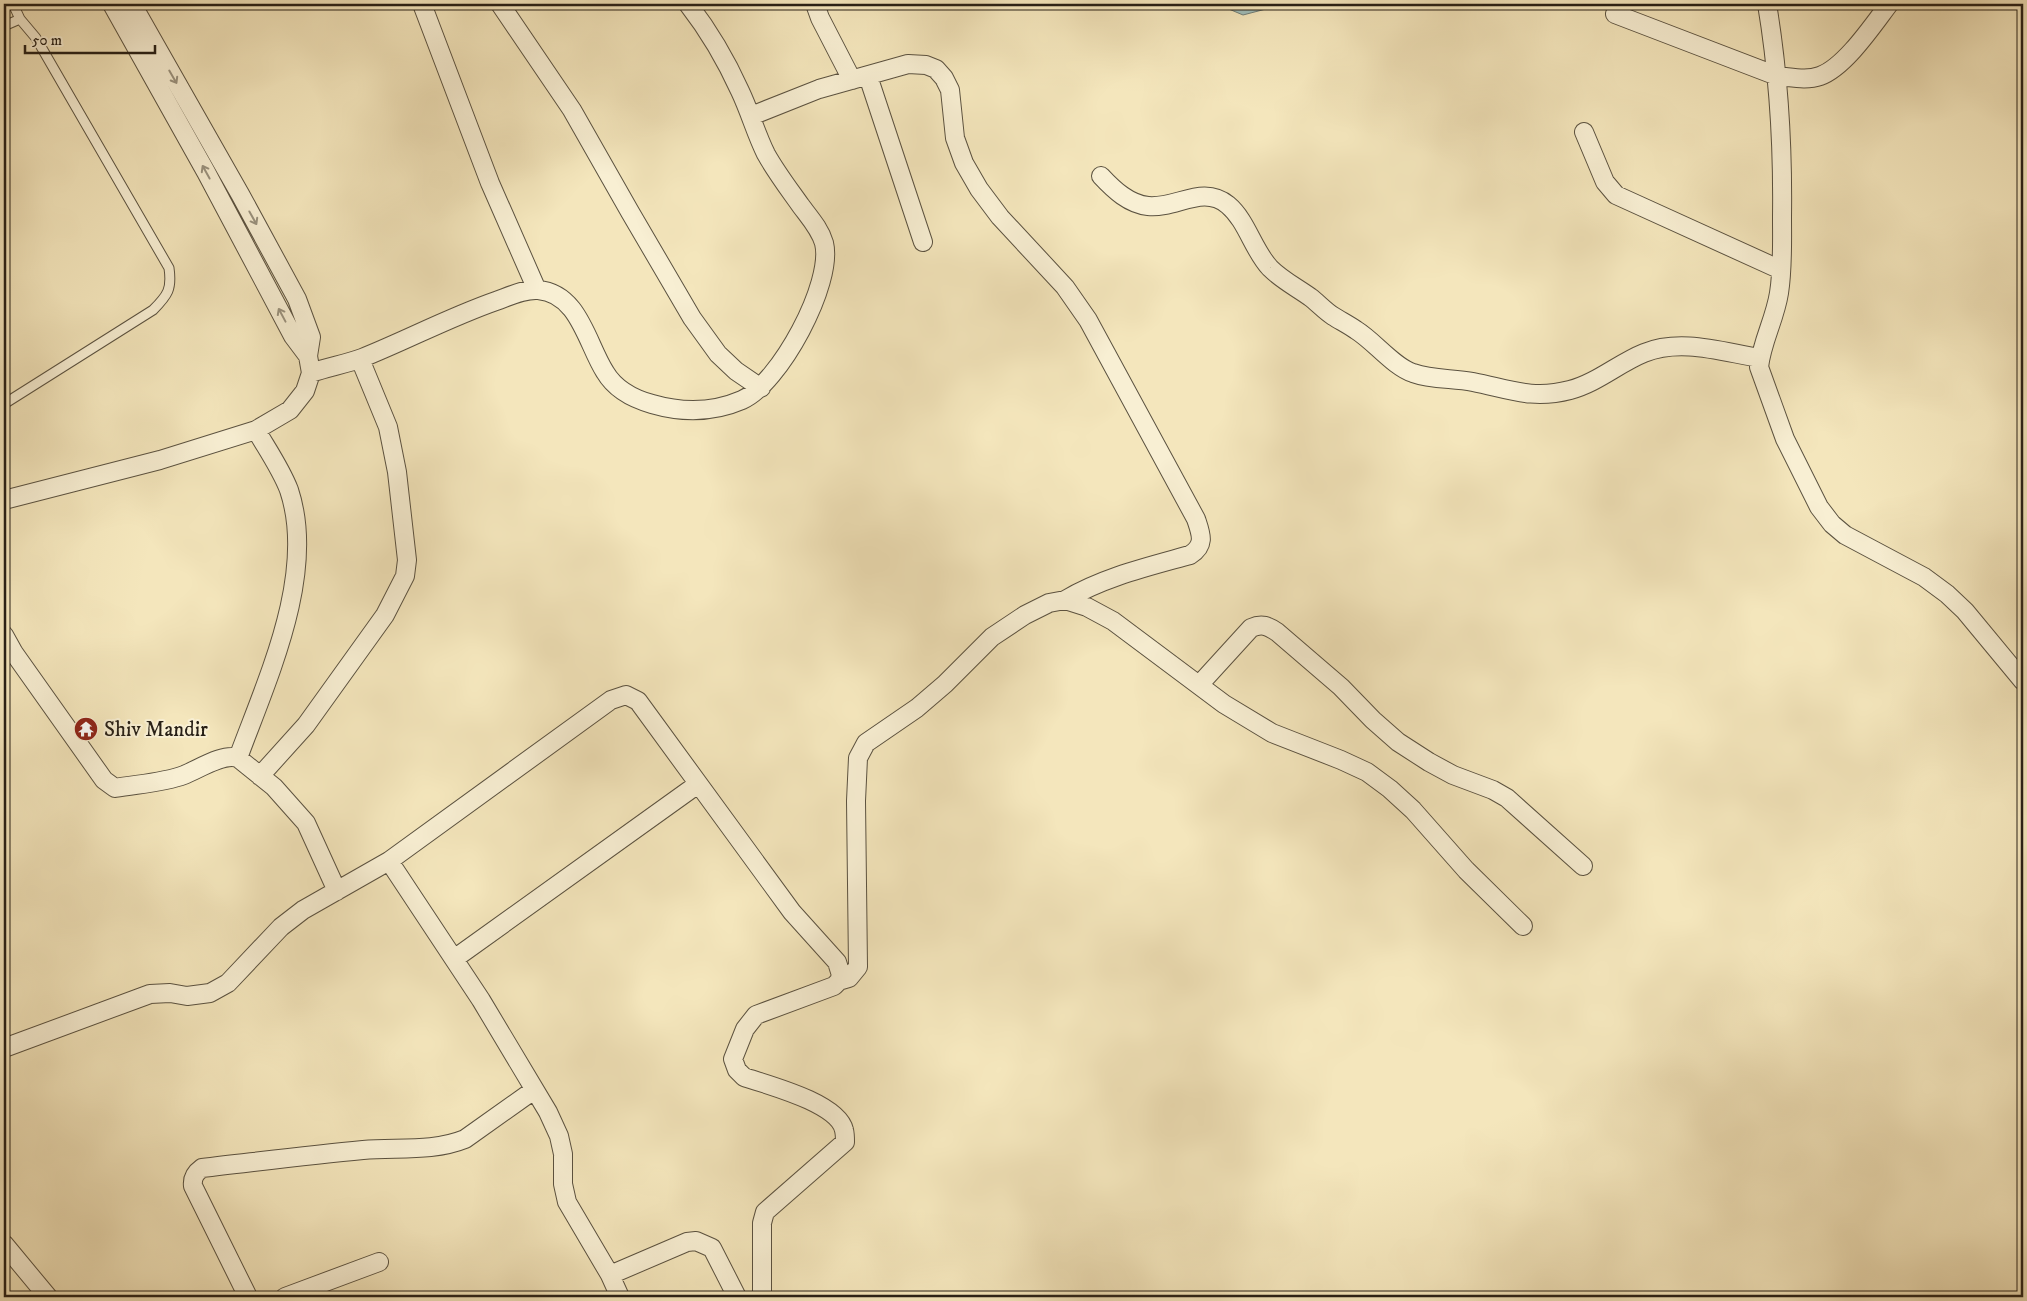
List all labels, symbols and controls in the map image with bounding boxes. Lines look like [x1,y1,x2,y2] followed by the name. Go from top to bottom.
[25,22,155,54] scale bar
[32,31,62,50] text: 50 m
[169,69,179,83] one-way arrow
[200,165,210,179] one-way arrow
[249,210,258,225] one-way arrow
[277,308,286,323] one-way arrow
[73,716,99,742] temple icon: Shiv Mandir
[104,717,208,743] place label: Shiv Mandir

